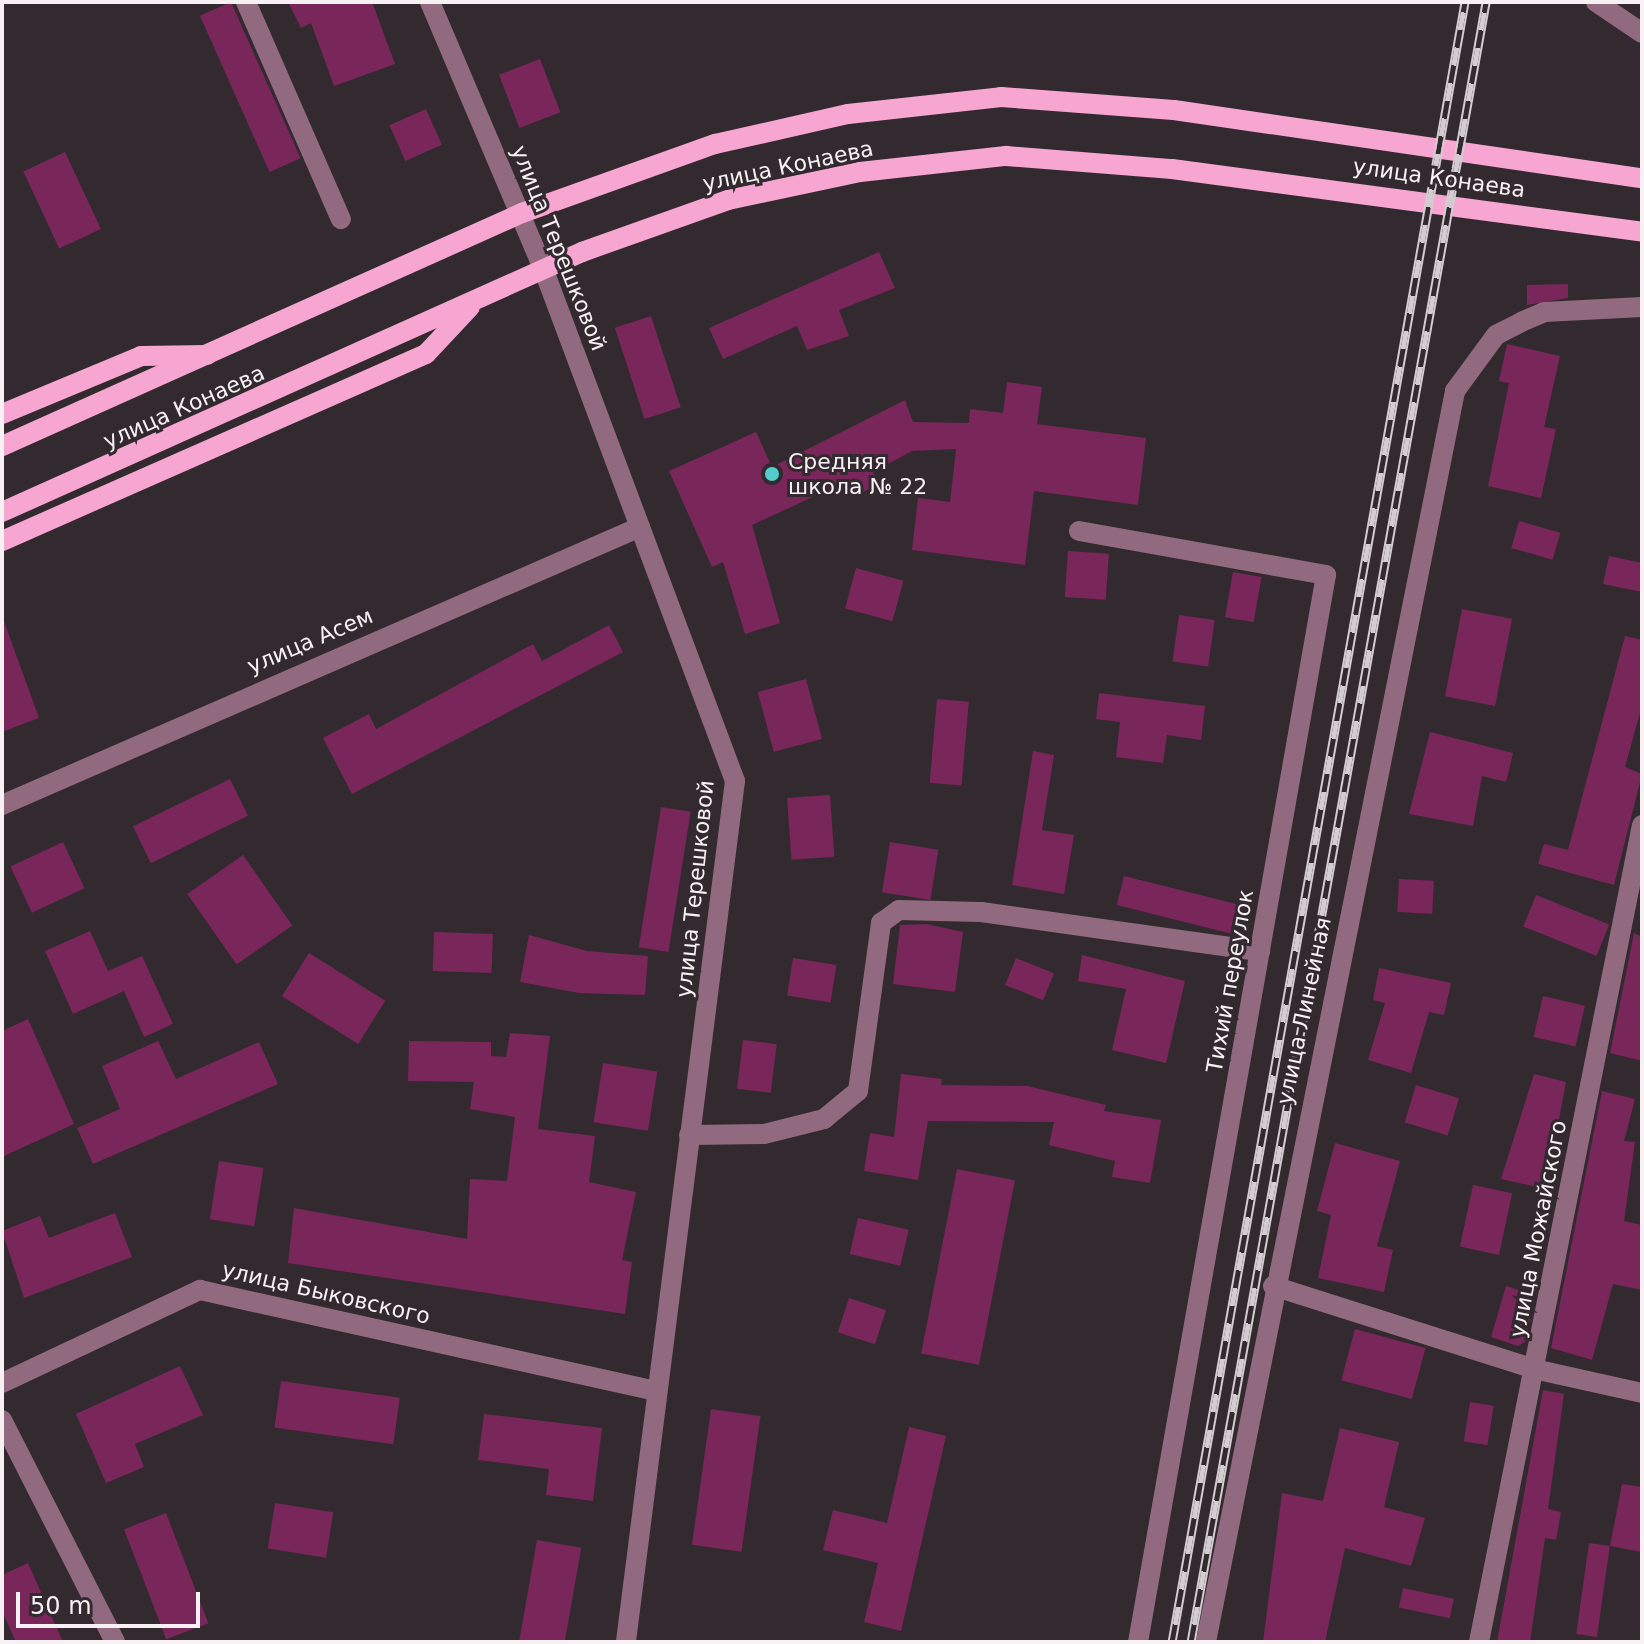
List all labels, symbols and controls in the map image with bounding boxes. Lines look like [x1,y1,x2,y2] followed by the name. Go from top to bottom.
[700,135,876,197] street label: улица Конаева
[506,142,612,354] street label: улица Терешковой
[1351,153,1527,203] street label: улица Конаева
[99,360,269,454] street label: улица Конаева
[788,448,927,500] place label: Средняя школа № 22
[763,465,781,483] marker: Средняя школа № 22
[243,603,377,679] street label: улица Асем
[670,779,720,999] street label: улица Терешковой
[1201,887,1259,1075] street label: Тихий переулок
[1271,915,1337,1107] street label: улица Линейная
[1504,1118,1572,1340] street label: улица Можайского
[219,1256,433,1330] street label: улица Быковского
[20,1576,204,1626] scale bar
[30,1592,92,1620] text: 50 m

